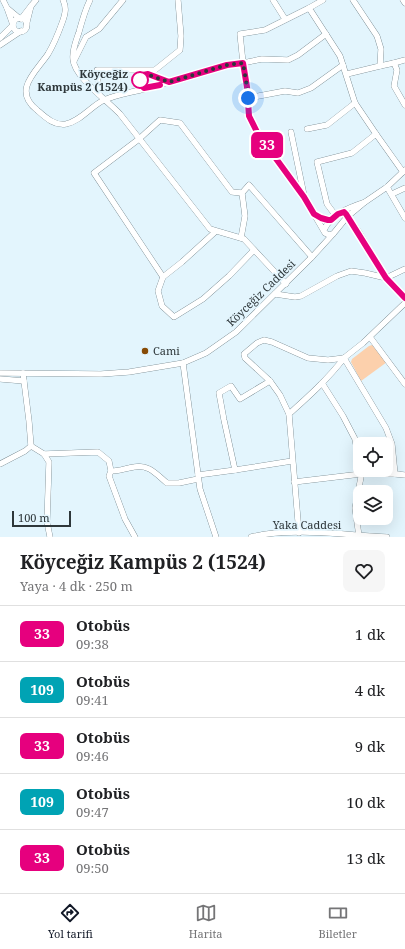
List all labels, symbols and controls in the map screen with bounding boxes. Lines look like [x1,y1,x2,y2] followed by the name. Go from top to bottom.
[37,66,128,94] place label: Köyceğiz Kampüs 2 (1524)
[131,71,149,89] marker: Köyceğiz Kampüs 2 (1524)
[238,88,258,108] your location
[249,132,285,158] line badge: 33
[259,135,275,154] text: 33
[223,256,299,329] street label: Köyceğiz Caddesi
[153,343,180,358] place label: Cami
[140,346,150,356] marker: Cami
[353,437,393,525] map controls
[353,437,393,477] button: locate
[353,485,393,525] button: layers
[12,509,71,528] scale bar
[18,510,50,525] text: 100 m
[272,517,342,532] street label: Yaka Caddesi
[20,549,266,575] text: Köyceğiz Kampüs 2 (1524)
[343,550,385,592] button: heart
[20,577,133,595] text: Yaya · 4 dk · 250 m
[76,615,130,635] text: Otobüs
[34,624,50,643] text: 33
[355,624,385,644] text: 1 dk
[76,635,109,653] text: 09:38
[76,671,130,691] text: Otobüs
[30,680,54,699] text: 109
[355,680,385,700] text: 4 dk
[76,691,109,709] text: 09:41
[76,727,130,747] text: Otobüs
[34,736,50,755] text: 33
[355,736,385,756] text: 9 dk
[76,747,109,765] text: 09:46
[76,783,130,803] text: Otobüs
[30,792,54,811] text: 109
[346,792,385,812] text: 10 dk
[76,803,109,821] text: 09:47
[76,839,130,859] text: Otobüs
[34,848,50,867] text: 33
[346,848,385,868] text: 13 dk
[76,859,109,877] text: 09:50
[48,902,93,941] tab: Yol tarifi
[189,902,223,941] tab: Harita
[319,902,357,941] tab: Biletler

